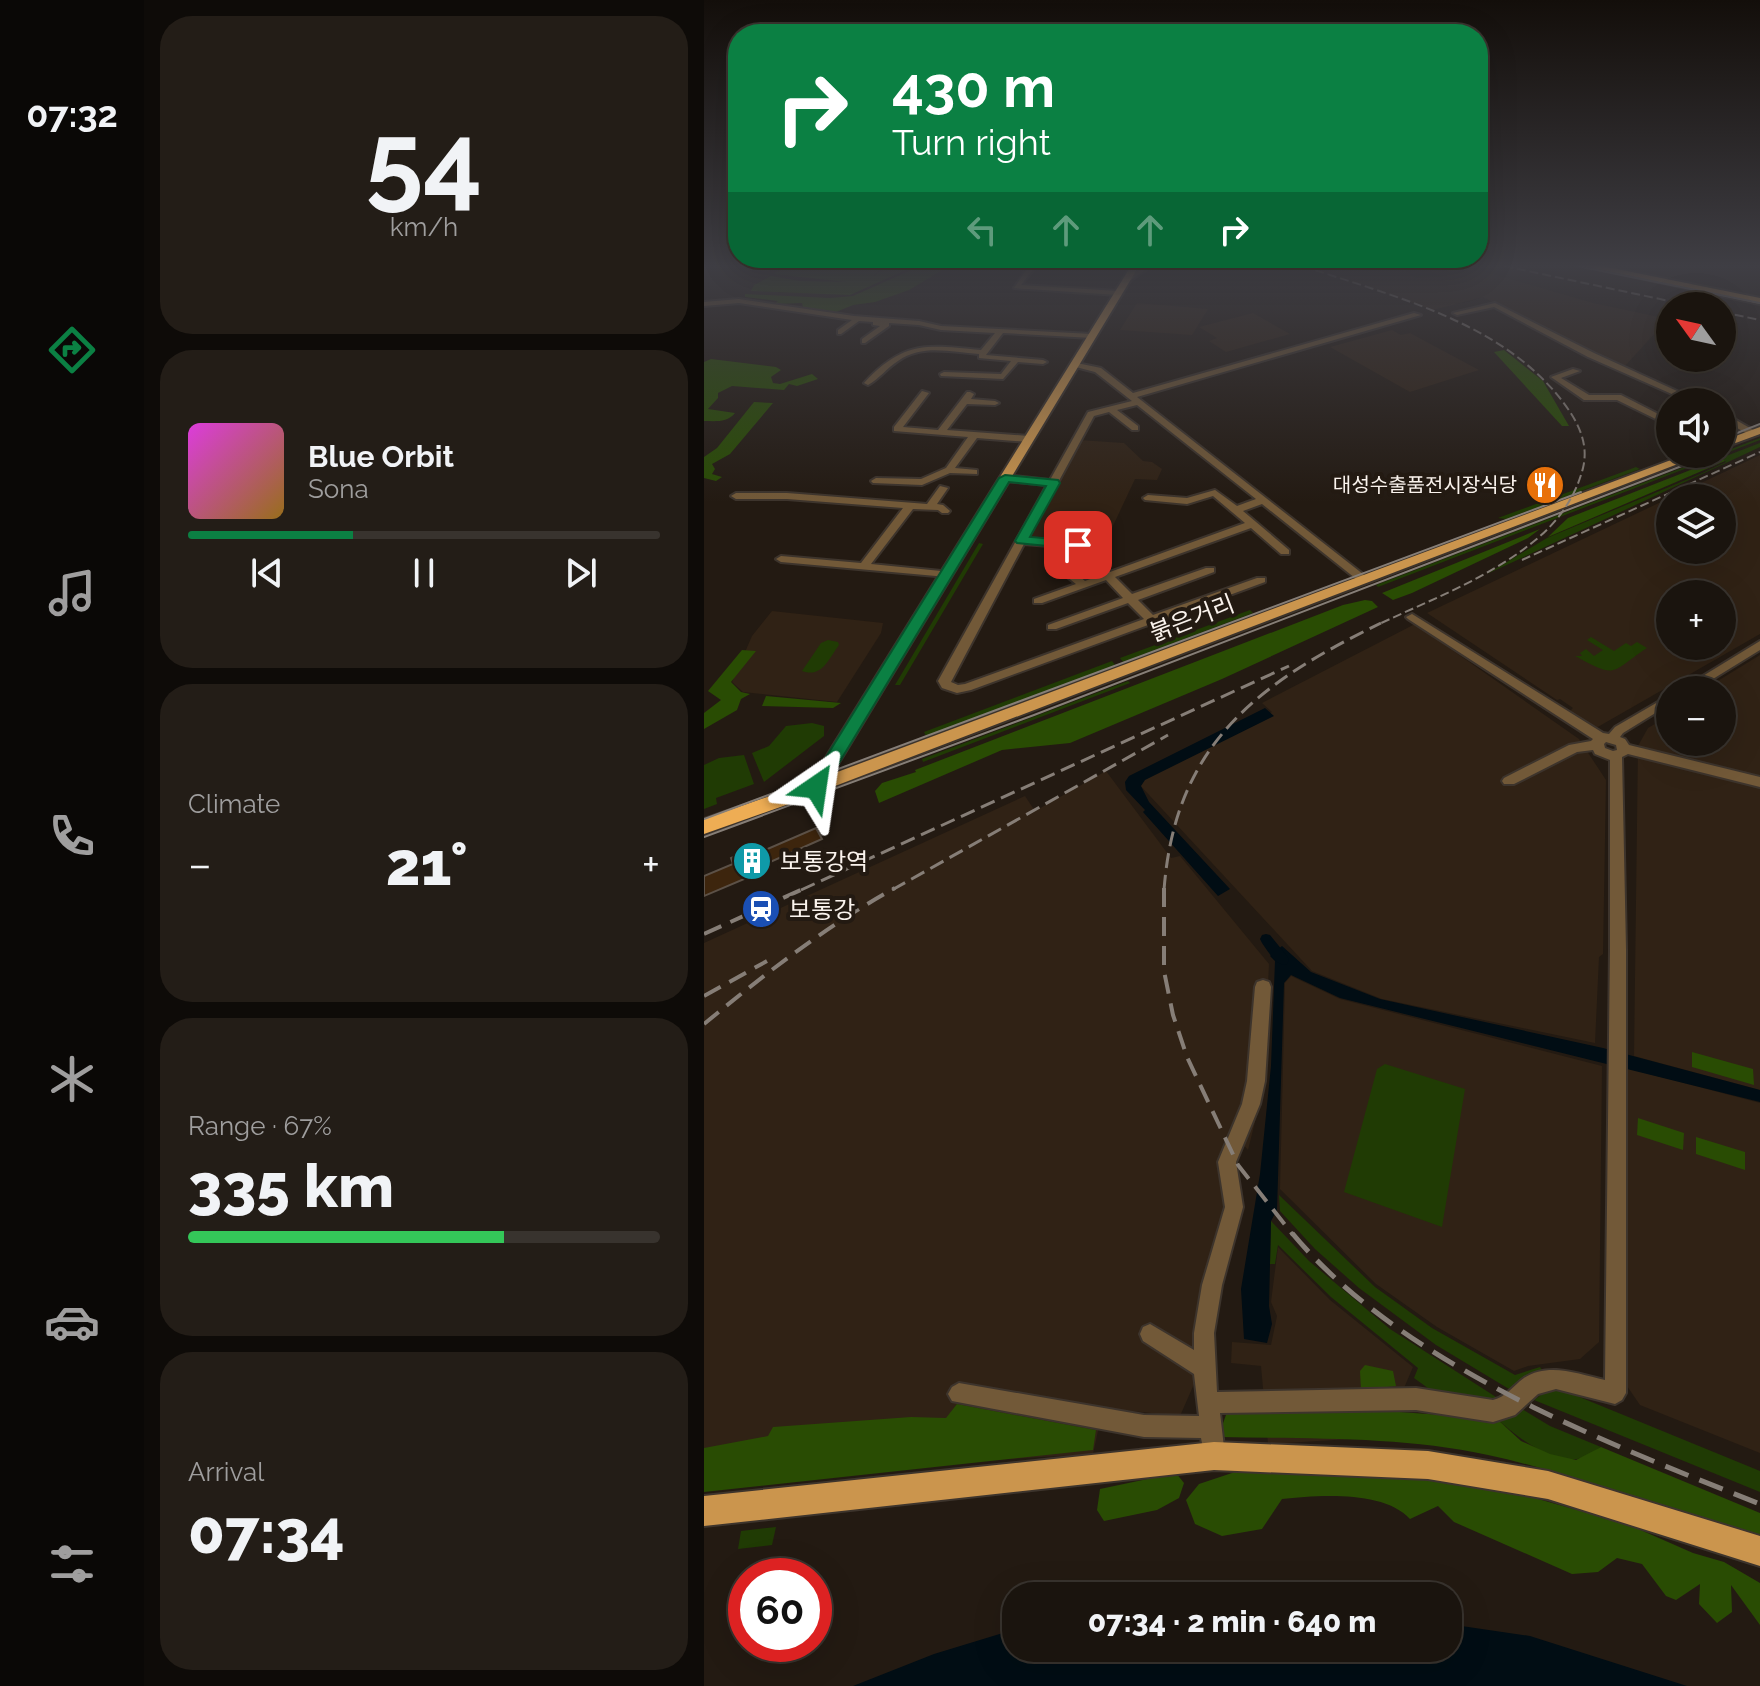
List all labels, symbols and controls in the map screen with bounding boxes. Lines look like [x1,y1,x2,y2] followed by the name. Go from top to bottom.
[892,54,1055,120] text: 430 m
[760,56,864,160] icon: right
[26,93,118,135] text: 07:32
[365,99,483,221] text: 54
[892,121,1051,163] text: Turn right
[960,208,1004,252] icon: left
[1044,208,1088,252] icon: ahead
[1128,208,1172,252] icon: ahead
[1212,208,1256,252] icon: right
[390,212,458,242] text: km/h
[1656,292,1736,372] north arrow
[1656,292,1736,756] map controls
[44,322,100,378] icon: directions
[1656,388,1736,468] button: sound
[308,439,454,474] text: Blue Orbit
[1524,464,1566,506] restaurant icon: 대성수출품전시장식당
[1333,473,1517,497] place label: 대성수출품전시장식당
[308,474,369,504] text: Sona
[1656,484,1736,564] button: layers
[1044,511,1112,579] pin
[1056,523,1100,567] icon: arrive
[245,551,289,595] icon: previous
[402,551,446,595] icon: pause
[559,551,603,595] icon: next
[44,565,100,621] icon: music
[1656,580,1736,660] button: +
[1146,589,1238,647] street label: 붉은거리
[1656,676,1736,756] button: −
[774,745,858,829] position arrow
[188,789,280,819] text: Climate
[44,808,100,864] icon: phone
[386,829,468,899] text: 21°
[188,839,212,890] text: −
[642,839,660,890] text: +
[731,840,773,882] building icon: 보통강역
[780,847,868,876] place label: 보통강역
[740,888,782,930] station icon: 보통강
[789,895,855,924] place label: 보통강
[44,1051,100,1107] icon: climate
[188,1111,332,1141] text: Range · 67%
[188,1151,394,1221] text: 335 km
[44,1294,100,1350] icon: car
[188,1457,264,1487] text: Arrival
[188,1497,345,1567] text: 07:34
[44,1536,100,1592] icon: filters
[728,1558,832,1662] speed limit sign: 60
[1088,1604,1376,1639] text: 07:34 · 2 min · 640 m

